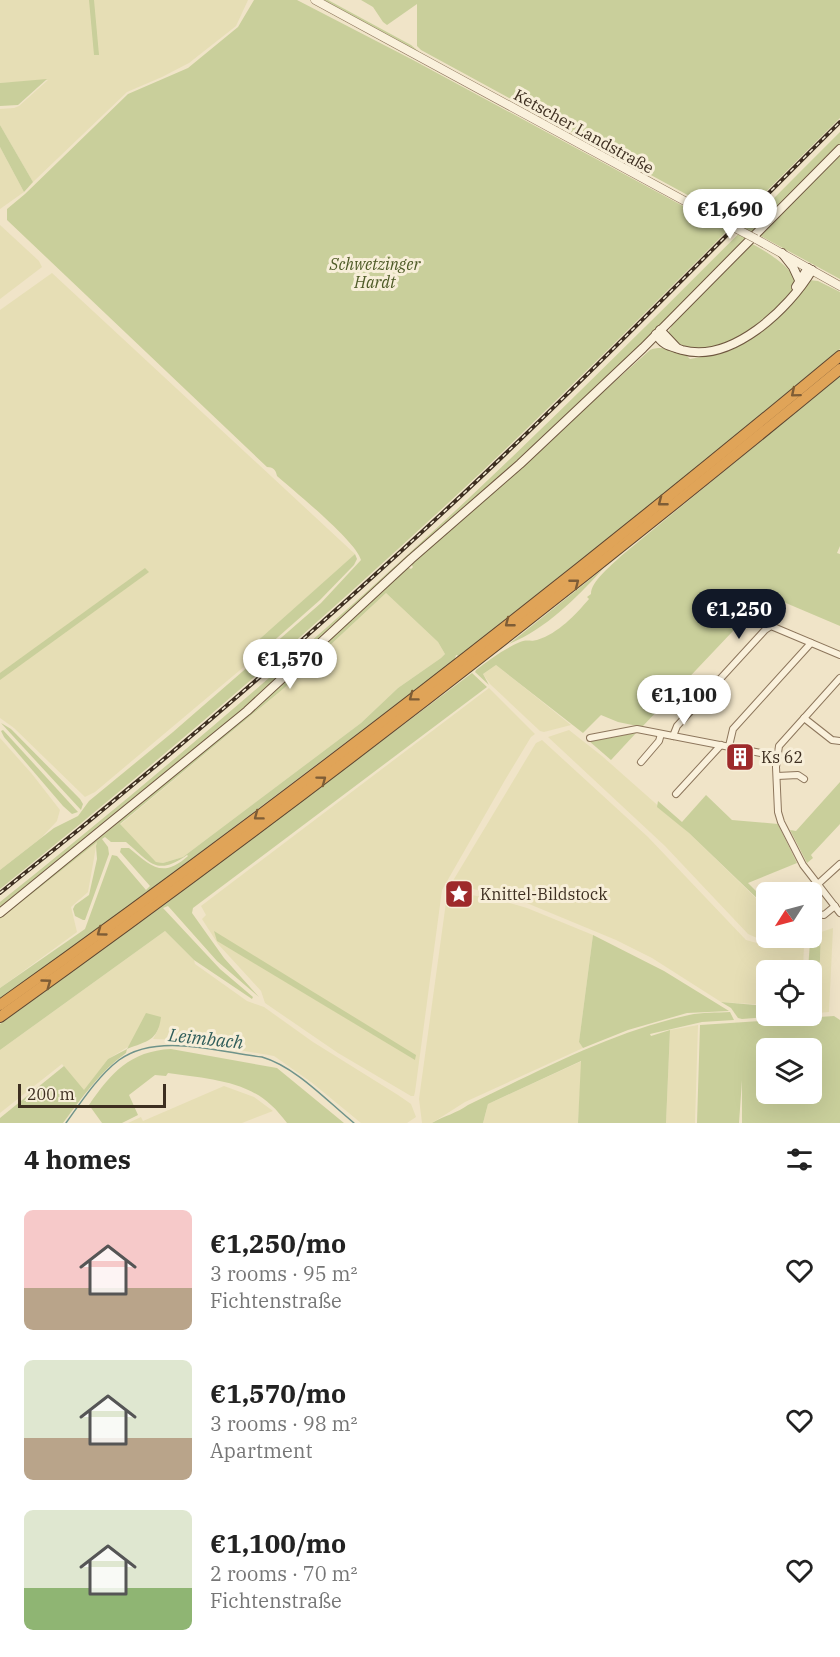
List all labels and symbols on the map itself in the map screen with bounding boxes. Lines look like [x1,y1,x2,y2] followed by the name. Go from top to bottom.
[511,84,657,178] street label: Ketscher Landstraße
[681,189,779,240] pin: €1,690
[329,254,421,292] park label: Schwetzinger Hardt
[791,386,802,397] one-way arrow
[657,494,668,505] one-way arrow
[568,580,579,591] one-way arrow
[690,589,788,640] pin: €1,250
[505,616,516,627] one-way arrow
[241,639,339,690] pin: €1,570
[635,675,733,726] pin: €1,100
[409,690,420,701] one-way arrow
[724,741,756,773] building icon: Ks 62
[761,747,803,767] place label: Ks 62
[316,776,327,787] one-way arrow
[254,808,265,819] one-way arrow
[443,878,475,910] place icon: Knittel-Bildstock
[756,882,822,948] north arrow
[480,884,608,904] place label: Knittel-Bildstock
[97,924,108,935] one-way arrow
[41,979,52,990] one-way arrow
[167,1023,245,1054] water label: Leimbach
[18,1081,166,1108] scale bar

